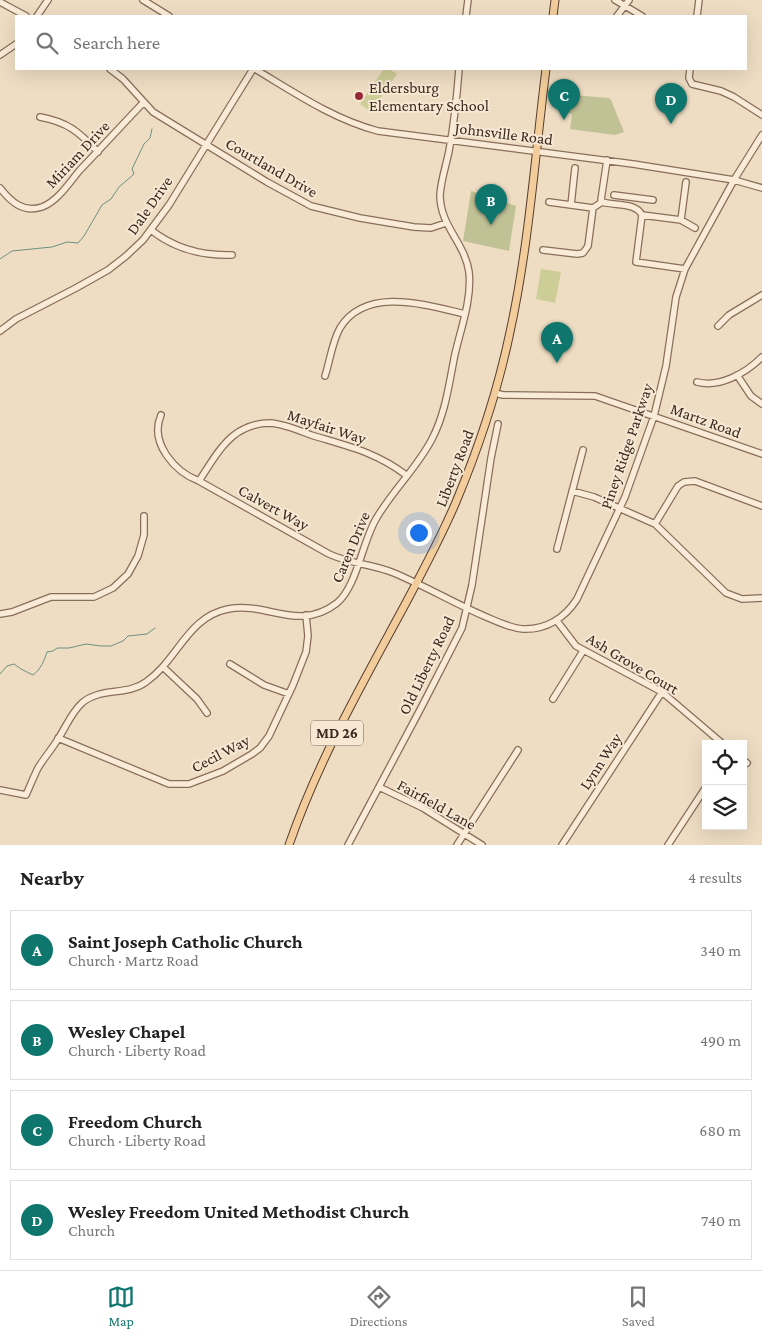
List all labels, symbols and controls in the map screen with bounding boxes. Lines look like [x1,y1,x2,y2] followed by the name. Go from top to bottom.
[15,15,747,70] search box
[33,29,61,57] icon: search
[73,32,160,53] text: Search here
[369,79,489,115] place label: Eldersburg Elementary School
[548,79,580,120] pin: C
[655,83,687,124] pin: D
[353,90,365,102] marker: Eldersburg Elementary School
[42,117,113,191] street label: Miriam Drive
[452,119,554,149] street label: Johnsville Road
[223,134,321,201] street label: Courtland Drive
[123,173,176,238] street label: Dale Drive
[475,184,507,225] pin: B
[541,322,573,363] pin: A
[597,380,657,512] street label: Piney Ridge Parkway
[668,400,744,441] street label: Martz Road
[285,406,369,448] street label: Mayfair Way
[432,427,478,509] street label: Liberty Road
[235,481,312,535] street label: Calvert Way
[328,509,373,585] street label: Caren Drive
[406,520,432,546] your location
[395,613,459,718] street label: Old Liberty Road
[584,629,682,698] street label: Ash Grove Court
[311,720,363,746] road number: MD 26
[576,729,626,793] street label: Lynn Way
[188,731,253,777] street label: Cecil Way
[702,740,747,830] map controls
[702,740,747,785] button: locate
[395,776,479,833] street label: Fairfield Lane
[702,785,747,830] button: layers
[20,866,84,890] text: Nearby
[688,869,742,886] text: 4 results
[68,931,303,952] text: Saint Joseph Catholic Church
[32,942,42,959] text: A
[700,942,741,959] text: 340 m
[68,952,199,969] text: Church · Martz Road
[68,1021,185,1042] text: Wesley Chapel
[32,1032,42,1049] text: B
[700,1032,741,1049] text: 490 m
[68,1042,206,1059] text: Church · Liberty Road
[68,1111,202,1132] text: Freedom Church
[32,1122,42,1139] text: C
[699,1122,741,1139] text: 680 m
[68,1132,206,1149] text: Church · Liberty Road
[68,1201,409,1222] text: Wesley Freedom United Methodist Church
[31,1212,43,1229] text: D
[701,1212,741,1229] text: 740 m
[68,1222,115,1239] text: Church
[107,1283,135,1329] tab: Map
[350,1283,408,1329] tab: Directions
[622,1283,655,1329] tab: Saved

